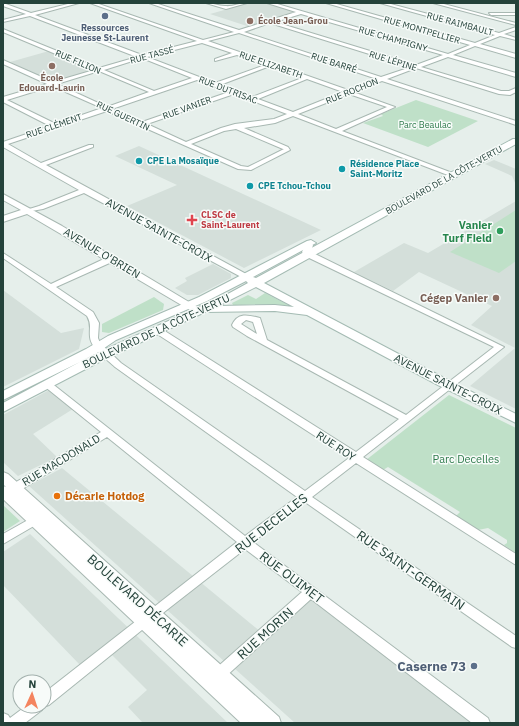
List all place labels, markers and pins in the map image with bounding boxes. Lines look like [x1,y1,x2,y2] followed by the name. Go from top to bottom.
[100,11,110,21] marker: Ressources Jeunesse St-Laurent
[258,14,328,26] place label: École Jean-Grou
[245,16,255,26] marker: École Jean-Grou
[61,22,149,43] place label: Ressources Jeunesse St-Laurent
[47,61,57,71] marker: École Edouard-Laurin
[19,71,85,93] place label: École Edouard-Laurin
[147,155,219,166] place label: CPE La Mosaïque
[134,156,144,166] marker: CPE La Mosaïque
[350,158,419,179] place label: Résidence Place Saint-Moritz
[337,164,347,174] marker: Résidence Place Saint-Moritz
[258,180,331,191] place label: CPE Tchou-Tchou
[245,181,255,191] marker: CPE Tchou-Tchou
[201,209,260,230] place label: CLSC de Saint-Laurent
[186,214,198,226] marker: CLSC de Saint-Laurent
[443,218,493,245] place label: Vanier Turf Field
[495,226,505,236] marker: Vanier Turf Field
[420,291,489,305] place label: Cégep Vanier
[491,293,501,303] marker: Cégep Vanier
[65,489,145,503] place label: Décarie Hotdog
[52,491,62,501] marker: Décarie Hotdog
[397,658,466,675] place label: Caserne 73
[469,661,479,671] marker: Caserne 73

